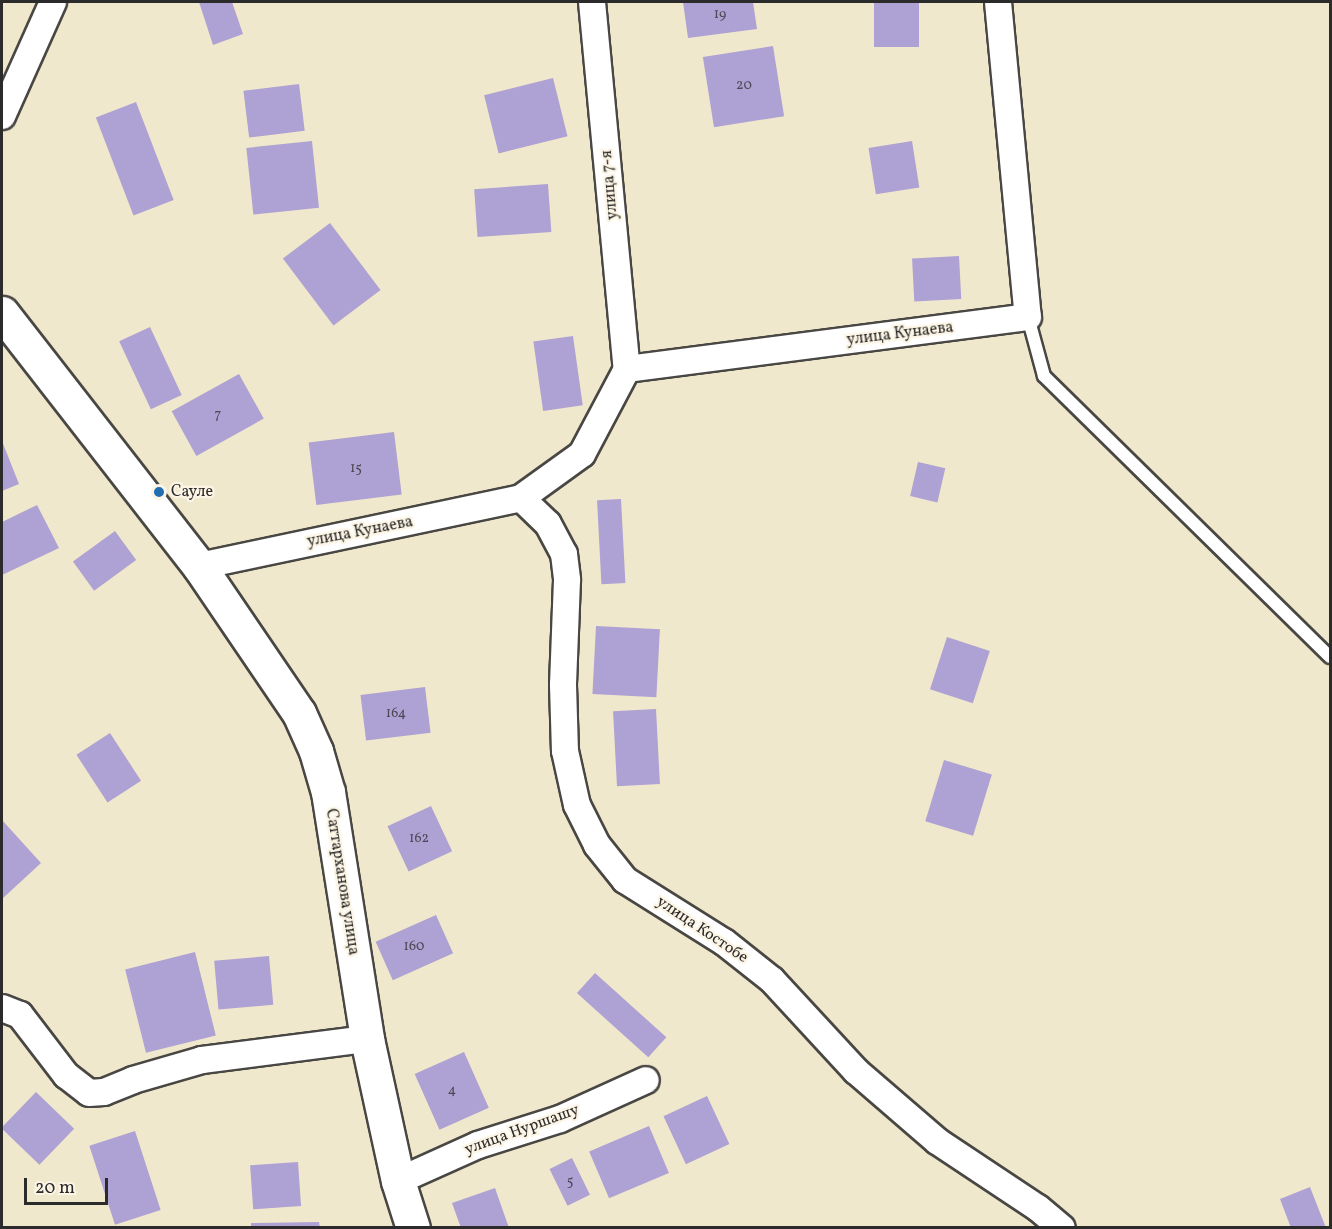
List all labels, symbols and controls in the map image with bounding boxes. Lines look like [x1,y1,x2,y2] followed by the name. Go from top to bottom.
[714,7,726,23] house number: 19
[736,78,752,94] house number: 20
[597,149,623,221] street label: улица 7-я
[845,318,955,350] street label: улица Кунаева
[215,407,221,423] house number: 7
[350,461,362,477] house number: 15
[171,482,213,502] place label: Сауле
[152,485,166,499] marker: Сауле
[305,512,415,552] street label: улица Кунаева
[386,706,406,722] house number: 164
[321,807,363,957] street label: Саттарханова улица
[409,831,429,847] house number: 162
[653,892,751,968] street label: улица Костобе
[404,939,424,955] house number: 160
[448,1083,456,1099] house number: 4
[462,1100,582,1160] street label: улица Нуршашу
[27,1166,111,1204] scale bar
[567,1174,573,1190] house number: 5
[35,1176,75,1201] text: 20 m

